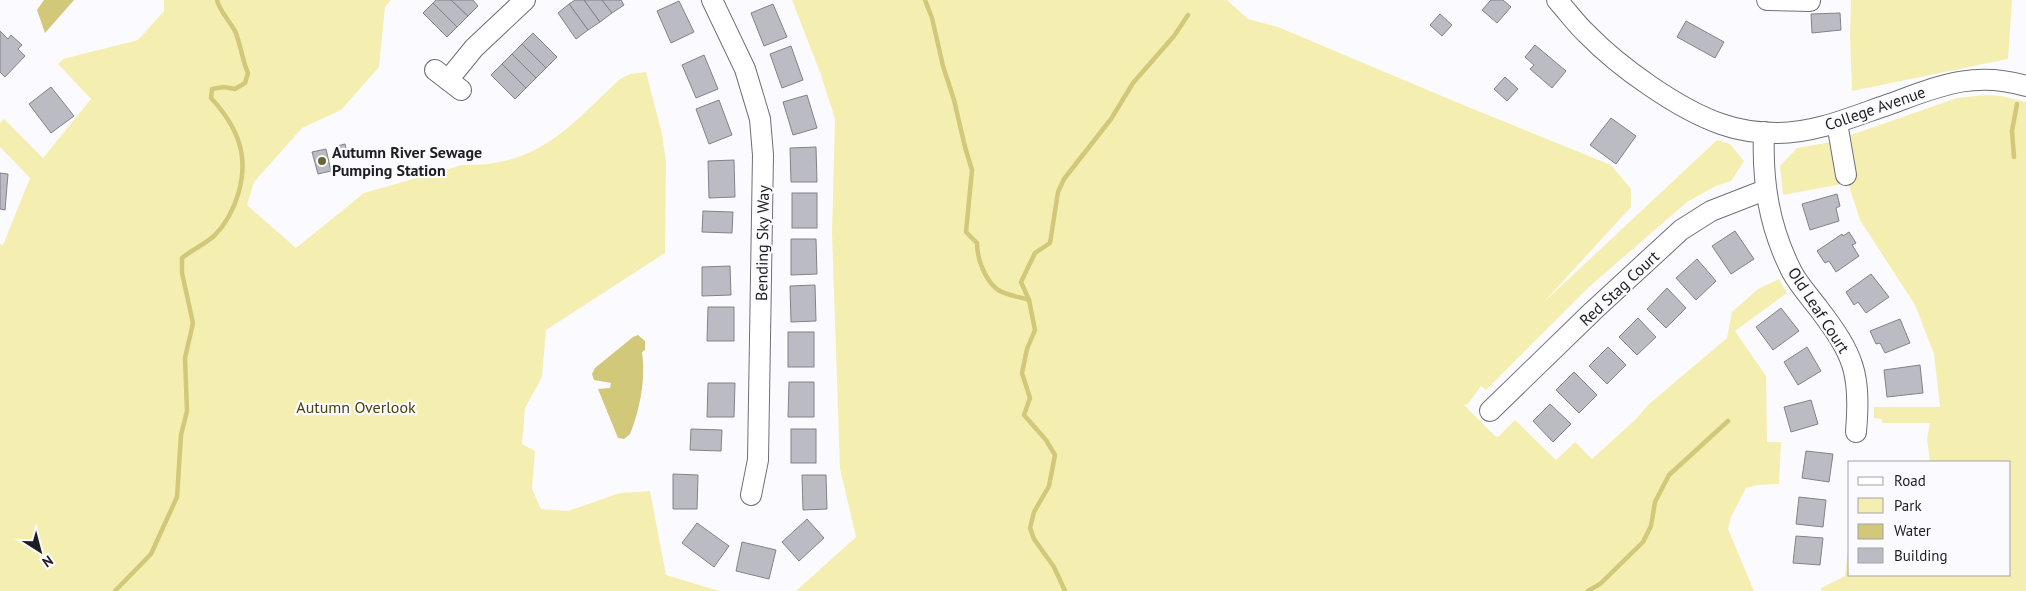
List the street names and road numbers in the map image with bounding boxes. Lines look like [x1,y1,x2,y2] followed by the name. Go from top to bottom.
[1822,81,1928,135] street label: College Avenue
[751,184,773,301] street label: Bending Sky Way
[1575,246,1663,330] street label: Red Stag Court
[1784,263,1854,357] street label: Old Leaf Court

